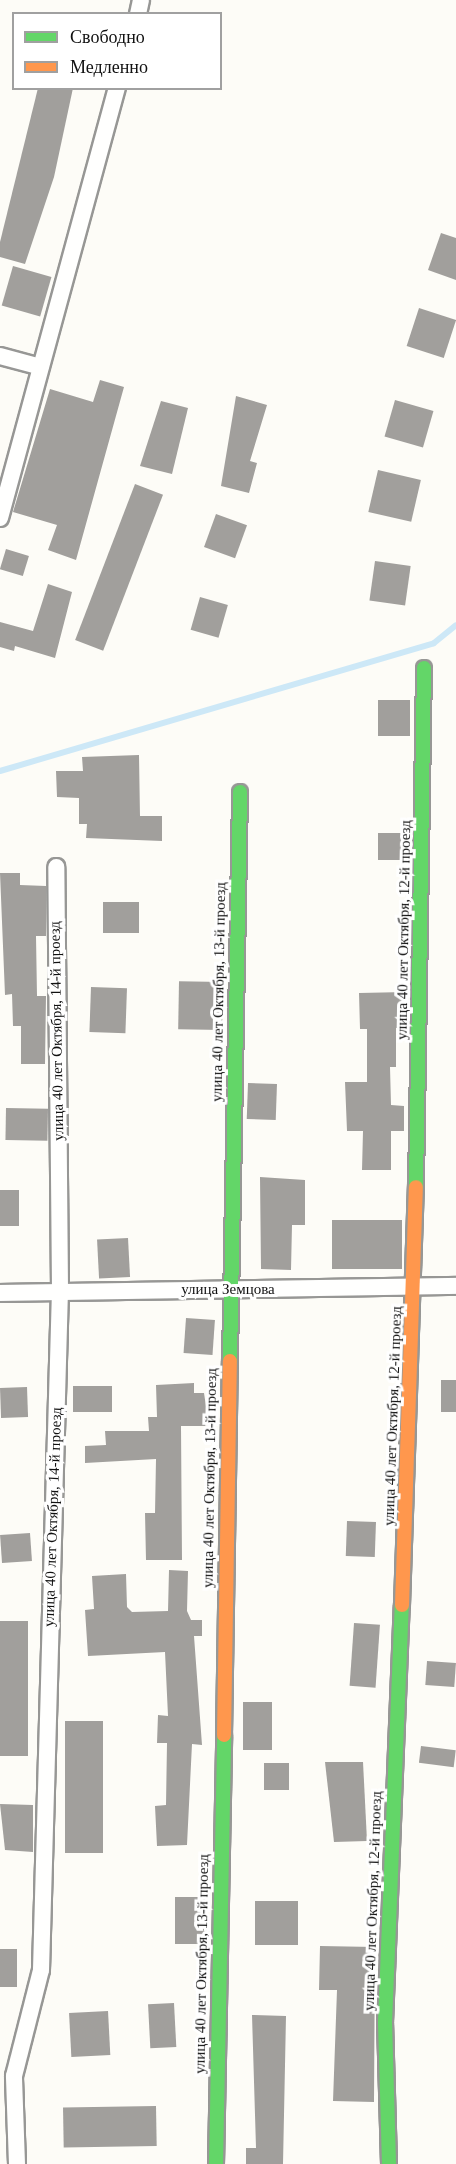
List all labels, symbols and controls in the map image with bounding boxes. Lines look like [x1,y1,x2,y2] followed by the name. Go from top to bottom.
[12,12,222,90] legend
[70,27,145,47] text: Свободно
[70,57,148,77] text: Медленно
[393,820,415,1040] street label: улица 40 лет Октября, 12-й проезд
[208,882,230,1102] street label: улица 40 лет Октября, 13-й проезд
[46,921,68,1141] street label: улица 40 лет Октября, 14-й проезд
[181,1281,275,1299] street label: улица Земцова
[380,1306,406,1526] street label: улица 40 лет Октября, 12-й проезд
[199,1368,221,1588] street label: улица 40 лет Октября, 13-й проезд
[40,1407,66,1627] street label: улица 40 лет Октября, 14-й проезд
[360,1791,386,2011] street label: улица 40 лет Октября, 12-й проезд
[191,1854,213,2074] street label: улица 40 лет Октября, 13-й проезд

